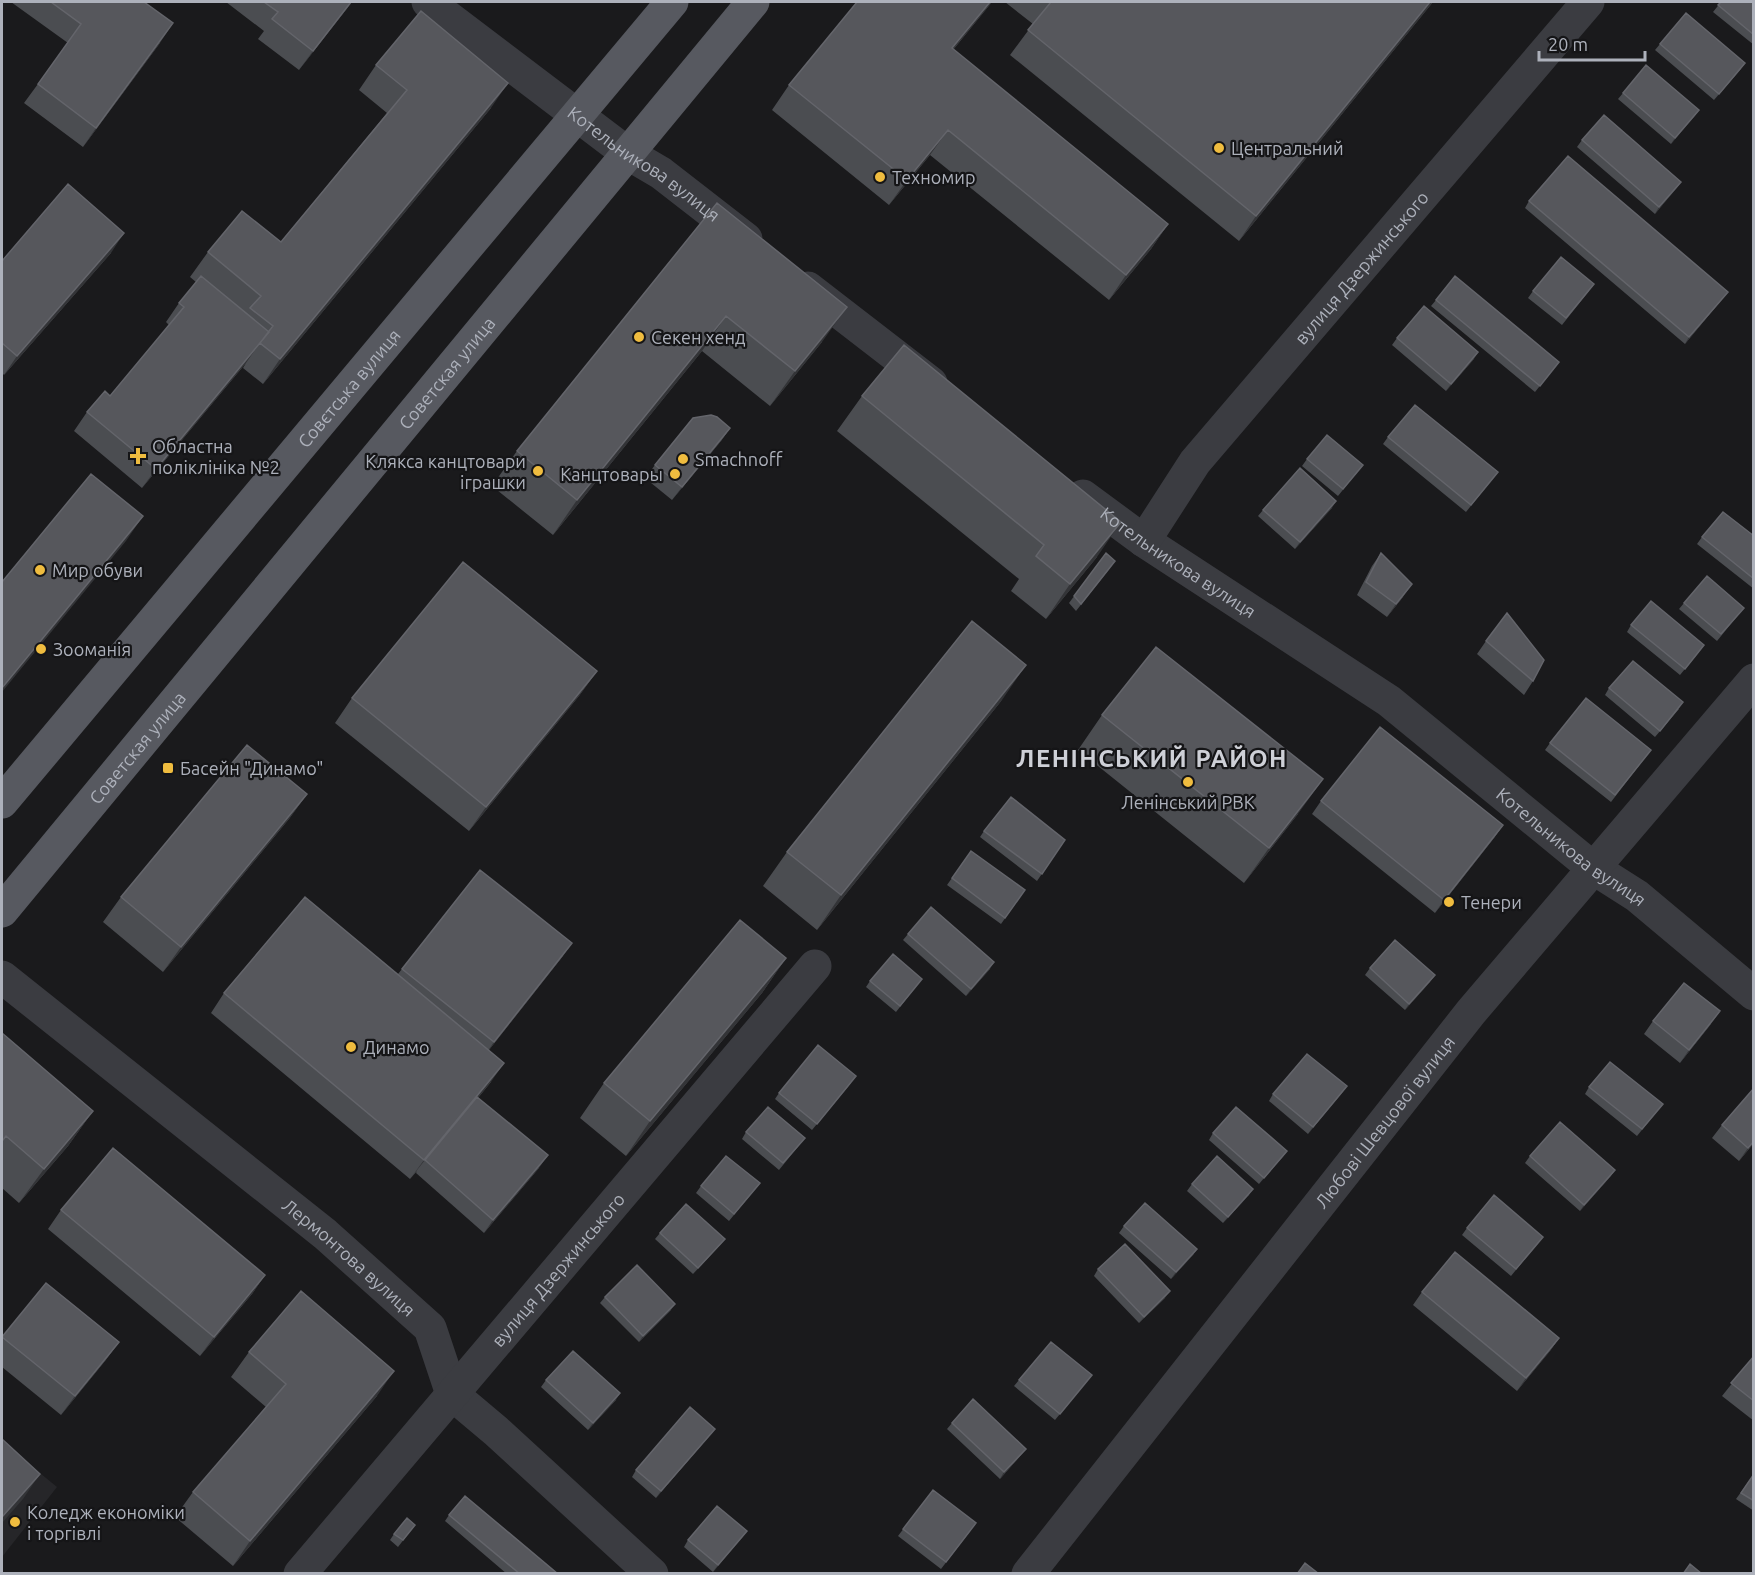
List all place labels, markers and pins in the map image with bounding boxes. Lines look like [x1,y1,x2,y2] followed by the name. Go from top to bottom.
[1231,138,1344,158] place label: Центральний
[1212,141,1226,155] marker: Центральний
[892,167,976,187] place label: Техномир
[873,170,887,184] marker: Техномир
[651,327,746,347] place label: Секен хенд
[632,330,646,344] marker: Секен хенд
[152,436,280,477] place label: Областна поліклініка №2
[129,447,147,465] marker: Областна поліклініка №2
[695,449,783,469] place label: Smachnoff
[365,451,526,492] place label: Клякса канцтовари іграшки
[676,452,690,466] marker: Smachnoff
[531,464,545,478] marker: Клякса канцтовари іграшки
[560,464,663,484] place label: Канцтовары
[668,467,682,481] marker: Канцтовары
[52,560,143,580] place label: Мир обуви
[33,563,47,577] marker: Мир обуви
[53,639,131,659] place label: Зооманія
[34,642,48,656] marker: Зооманія
[180,758,323,778] place label: Басейн "Динамо"
[161,761,175,775] marker: Басейн "Динамо"
[1181,775,1195,789] marker: Ленінський РВК
[1121,792,1255,812] place label: Ленінський РВК
[1461,892,1522,912] place label: Тенери
[1442,895,1456,909] marker: Тенери
[363,1037,430,1057] place label: Динамо
[344,1040,358,1054] marker: Динамо
[27,1502,185,1543] place label: Коледж економіки і торгівлі
[8,1515,22,1529] marker: Коледж економіки і торгівлі

